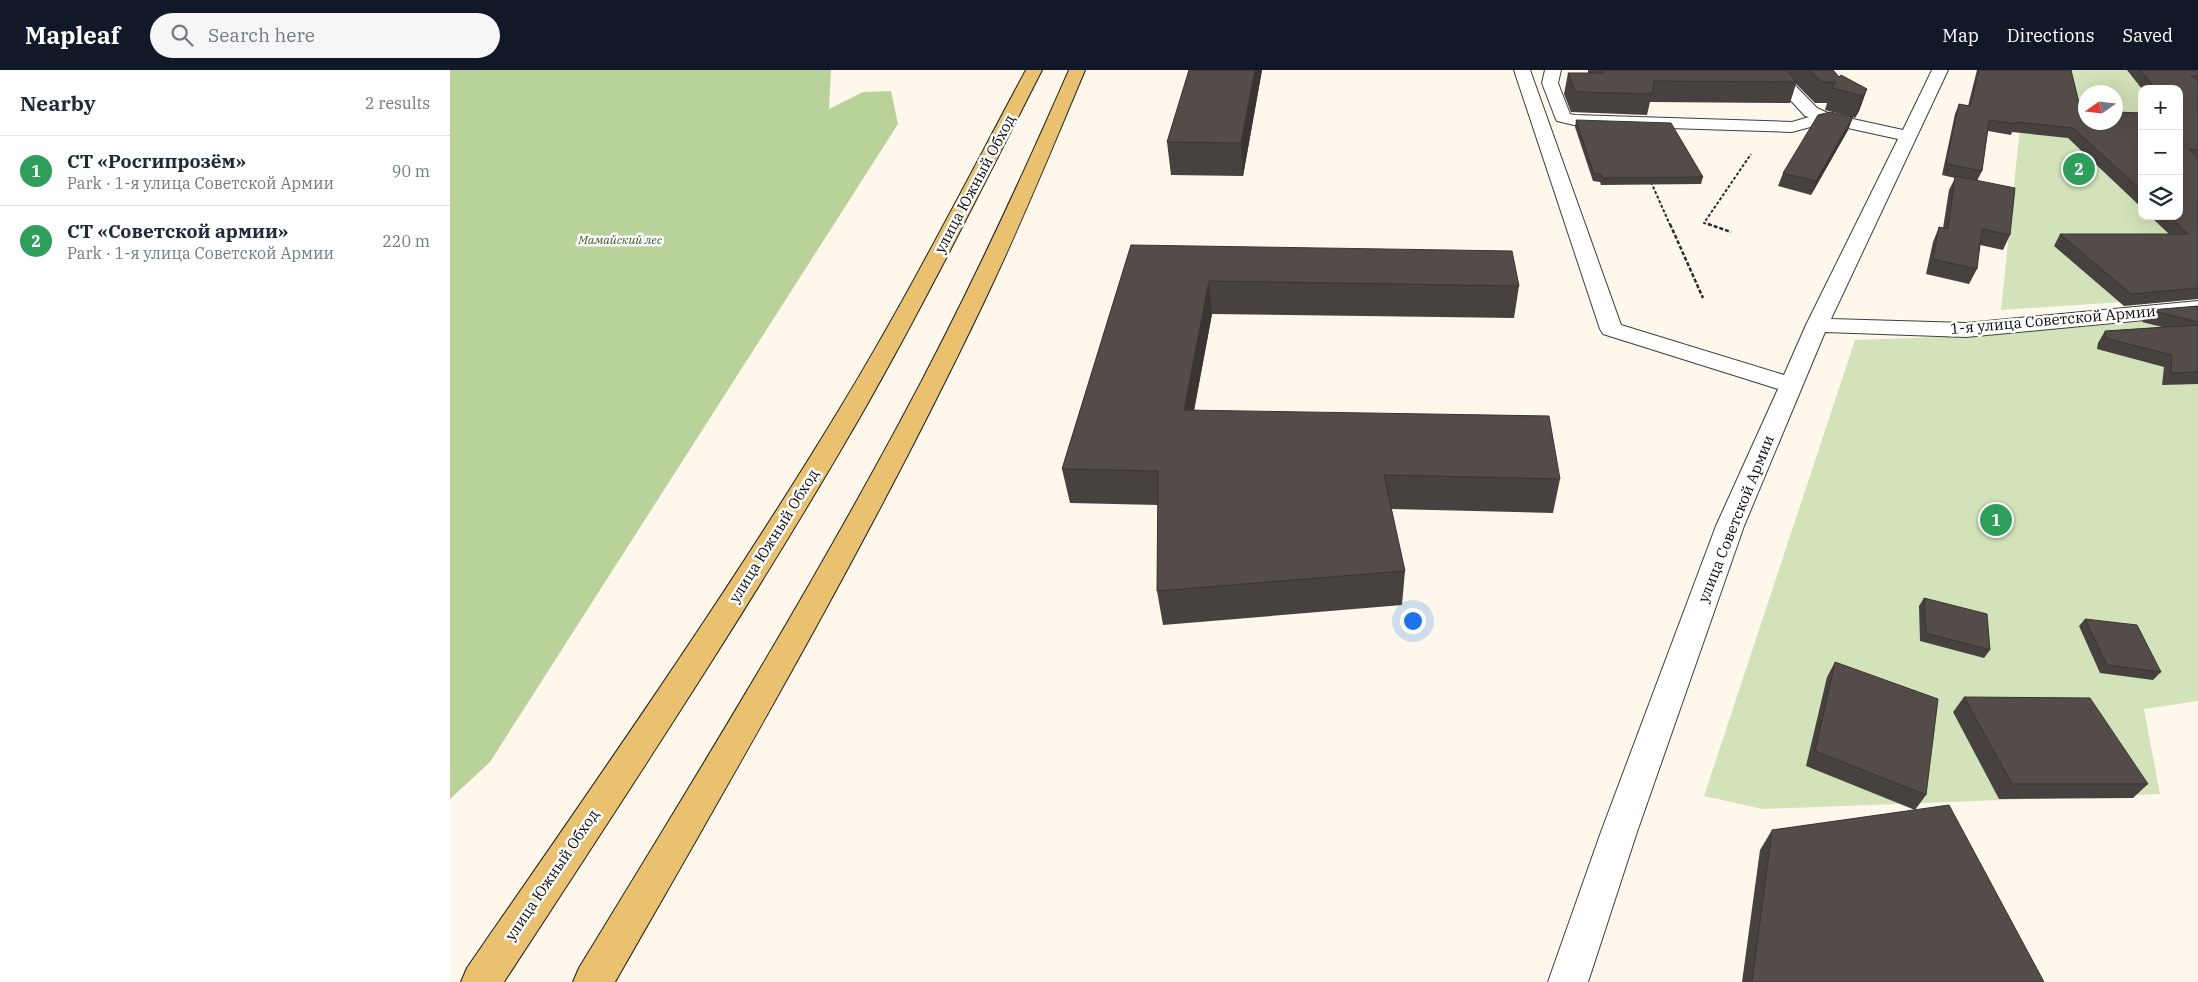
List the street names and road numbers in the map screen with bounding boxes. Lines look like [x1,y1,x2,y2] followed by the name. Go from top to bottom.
[930,111,1019,256] street label: улица Южный Обход
[1949,301,2157,338] street label: 1-я улица Советской Армии
[1693,432,1778,605] street label: улица Советской Армии
[725,465,823,606] street label: улица Южный Обход
[501,805,603,944] street label: улица Южный Обход

